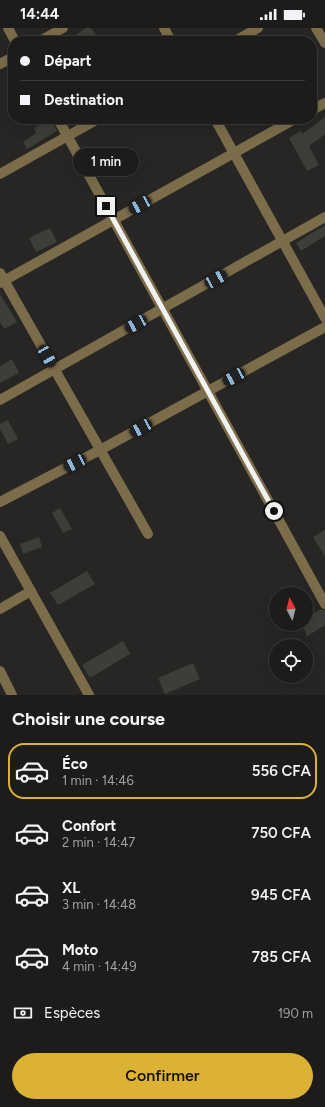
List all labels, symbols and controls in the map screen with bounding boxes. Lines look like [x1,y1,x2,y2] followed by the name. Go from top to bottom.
[20,5,59,23] text: 14:44
[44,52,92,70] text: Départ
[44,91,123,109] text: Destination
[73,148,139,176] callout: 1 min
[91,154,121,169] text: 1 min
[127,194,153,216] car
[97,197,115,215] route end
[203,268,229,290] car
[123,313,149,335] car
[36,343,58,369] car
[221,366,247,388] car
[128,417,154,439] car
[62,452,88,474] car
[265,502,283,520] route start
[269,587,313,631] north arrow
[269,587,313,683] map controls
[269,639,313,683] button: locate
[12,708,165,730] text: Choisir une course
[14,753,50,789] icon: car
[62,755,88,773] text: Éco
[252,762,311,780] text: 556 CFA
[62,773,134,788] text: 1 min · 14:46
[14,815,50,851] icon: car
[62,817,116,835] text: Confort
[251,824,311,842] text: 750 CFA
[62,835,135,850] text: 2 min · 14:47
[14,877,50,913] icon: car
[62,879,80,897] text: XL
[251,886,311,904] text: 945 CFA
[62,897,136,912] text: 3 min · 14:48
[14,939,50,975] icon: car
[62,941,98,959] text: Moto
[252,948,311,966] text: 785 CFA
[62,959,137,974] text: 4 min · 14:49
[12,1002,34,1024] icon: cash
[44,1004,100,1022] text: Espèces
[278,1006,313,1021] text: 190 m
[12,1053,313,1099] button: Confirmer

